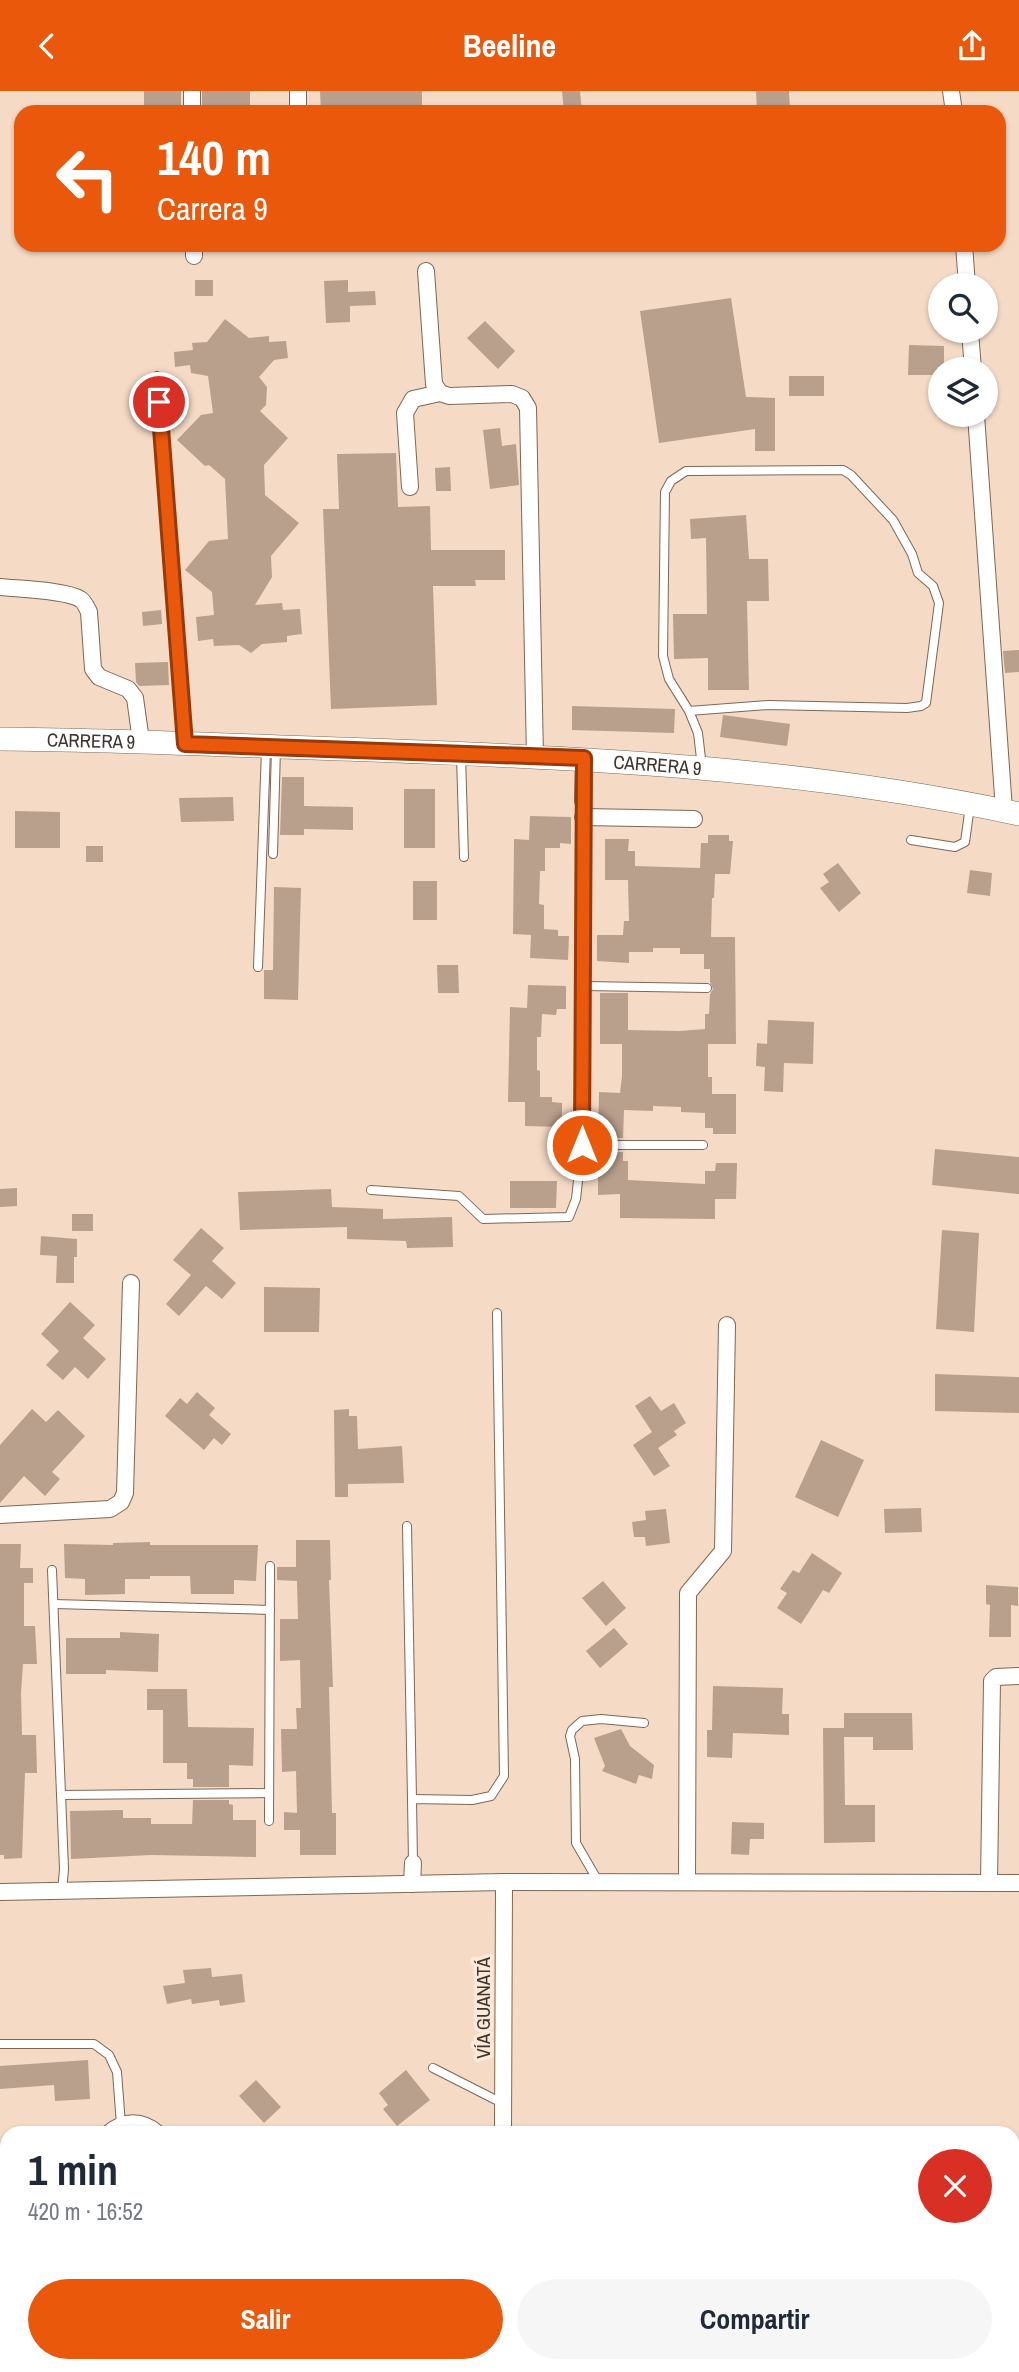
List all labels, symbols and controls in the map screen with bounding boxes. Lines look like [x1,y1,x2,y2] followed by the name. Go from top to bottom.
[463,24,556,67] text: Beeline
[28,27,66,65] icon: back
[953,27,991,65] icon: share
[157,124,271,190] text: 140 m
[42,133,133,224] icon: left
[157,187,268,230] text: Carrera 9
[928,273,998,427] map controls
[928,273,998,343] button: search
[928,357,998,427] button: layers
[129,372,189,432] pin
[140,383,178,421] icon: arrive
[47,727,136,755] street label: CARRERA 9
[612,749,703,781] street label: CARRERA 9
[545,1108,619,1182] position arrow
[470,1957,496,2059] street label: VÍA GUANATÁ
[28,2142,118,2198] text: 1 min
[918,2149,992,2223] button: close
[28,2196,143,2227] text: 420 m · 16:52
[28,2279,503,2359] button: Salir
[517,2279,992,2359] button: Compartir

